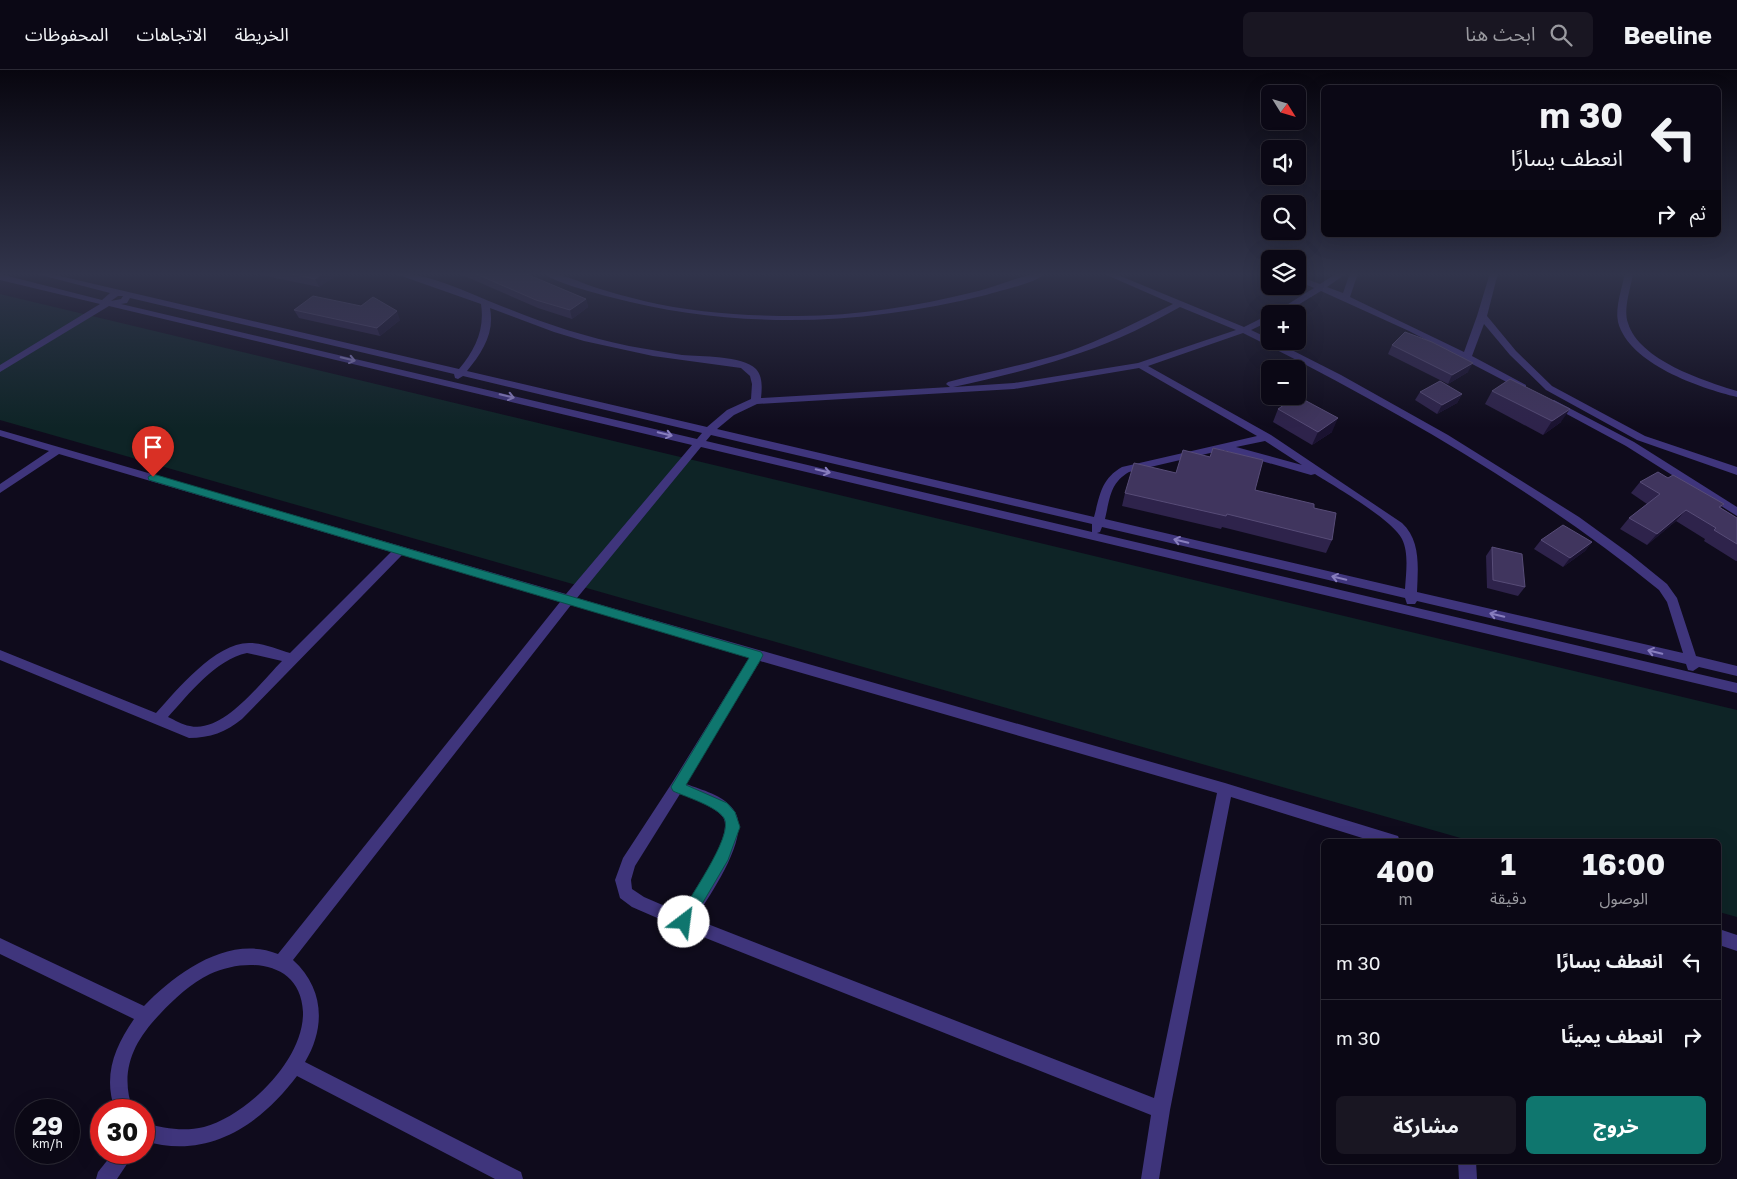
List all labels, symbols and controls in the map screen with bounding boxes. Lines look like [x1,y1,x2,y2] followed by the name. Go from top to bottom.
[1243,12,1593,57] search box
[1623,20,1712,49] text: Beeline
[1547,21,1575,49] icon: search
[1465,22,1535,45] text: ابحث هنا
[25,23,109,45] text: المحفوظات
[137,23,207,45] text: الاتجاهات
[235,23,289,45] text: الخريطة
[1261,85,1306,130] north arrow
[1261,85,1306,405] map controls
[1539,94,1623,136] text: 30 m
[1641,105,1706,170] icon: left
[1261,140,1306,185] button: sound
[1511,144,1623,171] text: انعطف يسارًا
[1261,195,1306,240] button: search
[1652,200,1680,228] icon: right
[1690,201,1706,224] text: ثم
[1261,250,1306,295] button: layers
[1261,305,1306,350] button: +
[340,355,356,364] one-way arrow
[1261,360,1306,405] button: −
[498,392,514,401] one-way arrow
[132,426,174,477] pin
[656,430,672,439] one-way arrow
[139,433,167,461] icon: arrive
[814,467,830,476] one-way arrow
[1173,536,1189,545] one-way arrow
[1331,573,1347,582] one-way arrow
[1490,610,1506,619] one-way arrow
[1648,647,1664,656] one-way arrow
[1501,846,1516,882] text: 1
[1582,846,1665,882] text: 16:00
[1377,853,1434,889] text: 400
[1490,888,1527,908] text: دقيقة
[1599,888,1648,908] text: الوصول
[1398,889,1413,909] text: m
[657,895,709,947] position arrow
[1678,948,1706,976] icon: left
[1556,949,1663,972] text: انعطف يسارًا
[1336,951,1381,974] text: 30 m
[1678,1023,1706,1051] icon: right
[1561,1024,1663,1047] text: انعطف يمينًا
[1336,1026,1381,1049] text: 30 m
[1336,1096,1516,1154] button: مشاركة
[1526,1096,1706,1154] button: خروج
[90,1099,155,1164] speed limit sign: 30
[32,1110,63,1141] text: 29
[32,1136,63,1151] text: km/h

